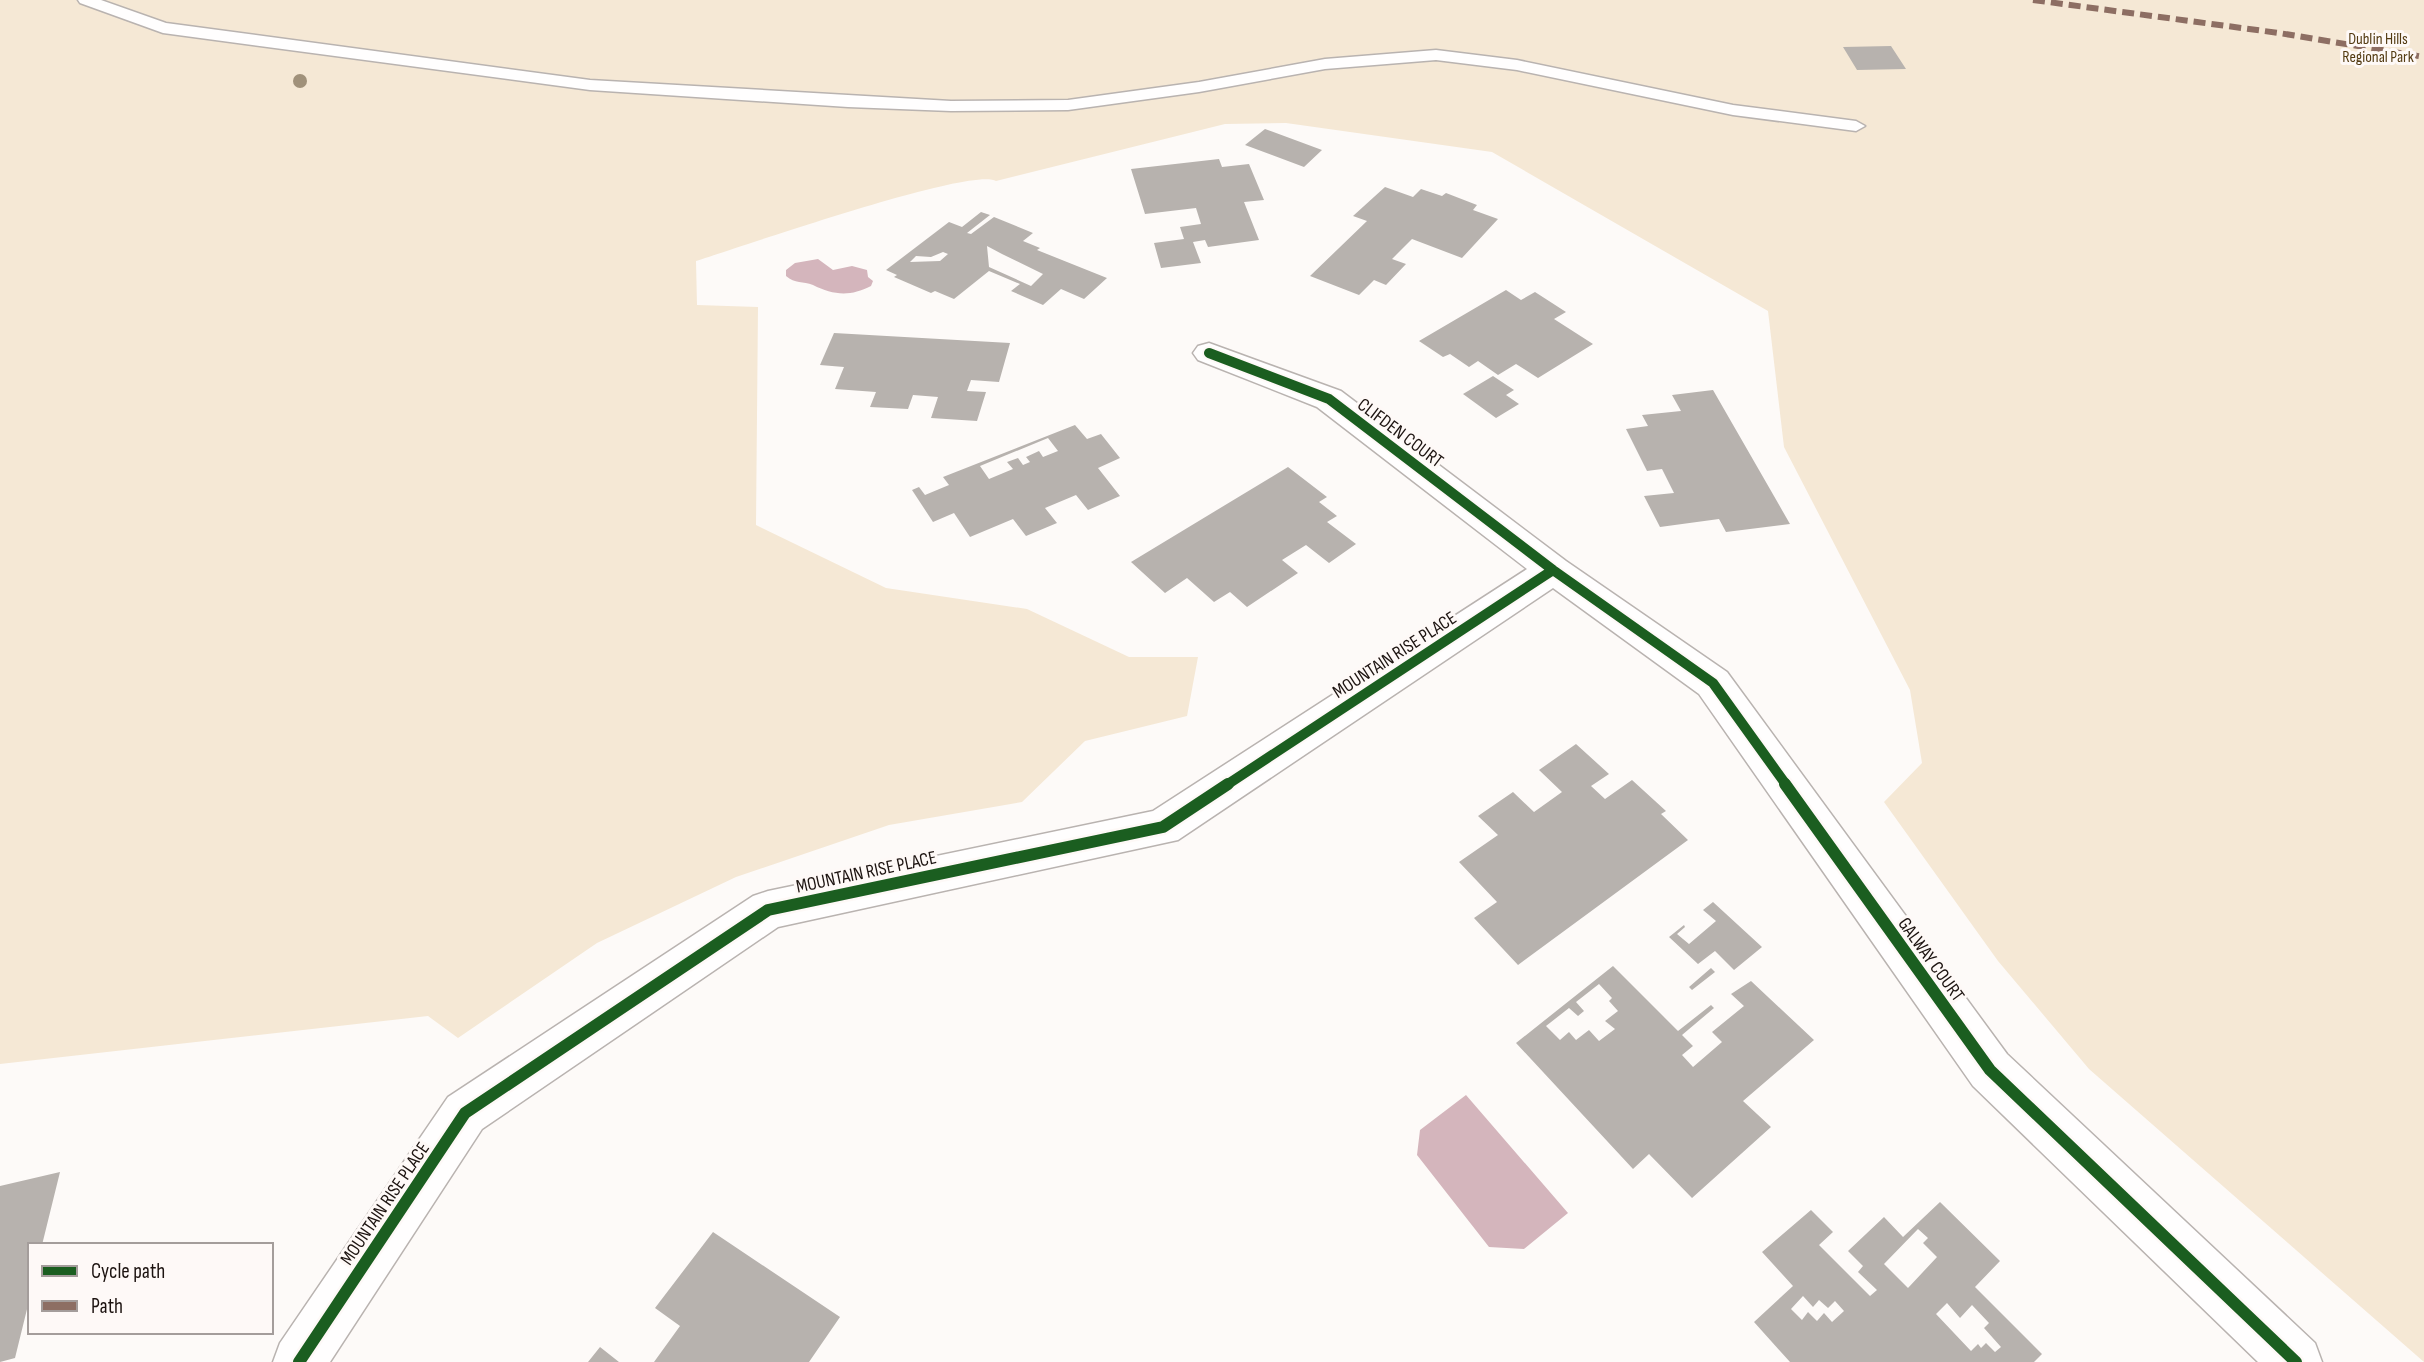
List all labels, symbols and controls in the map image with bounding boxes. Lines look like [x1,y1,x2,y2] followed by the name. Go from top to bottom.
[2342,30,2414,67] park label: Dublin Hills Regional Park
[1353,393,1448,473] street label: CLIFDEN COURT
[1328,607,1461,704] street label: MOUNTAIN RISE PLACE
[794,846,939,899] street label: MOUNTAIN RISE PLACE
[1893,913,1969,1007] street label: GALWAY COURT
[336,1138,435,1270] street label: MOUNTAIN RISE PLACE
[28,1243,273,1334] legend
[91,1259,165,1284] text: Cycle path
[91,1294,123,1319] text: Path

